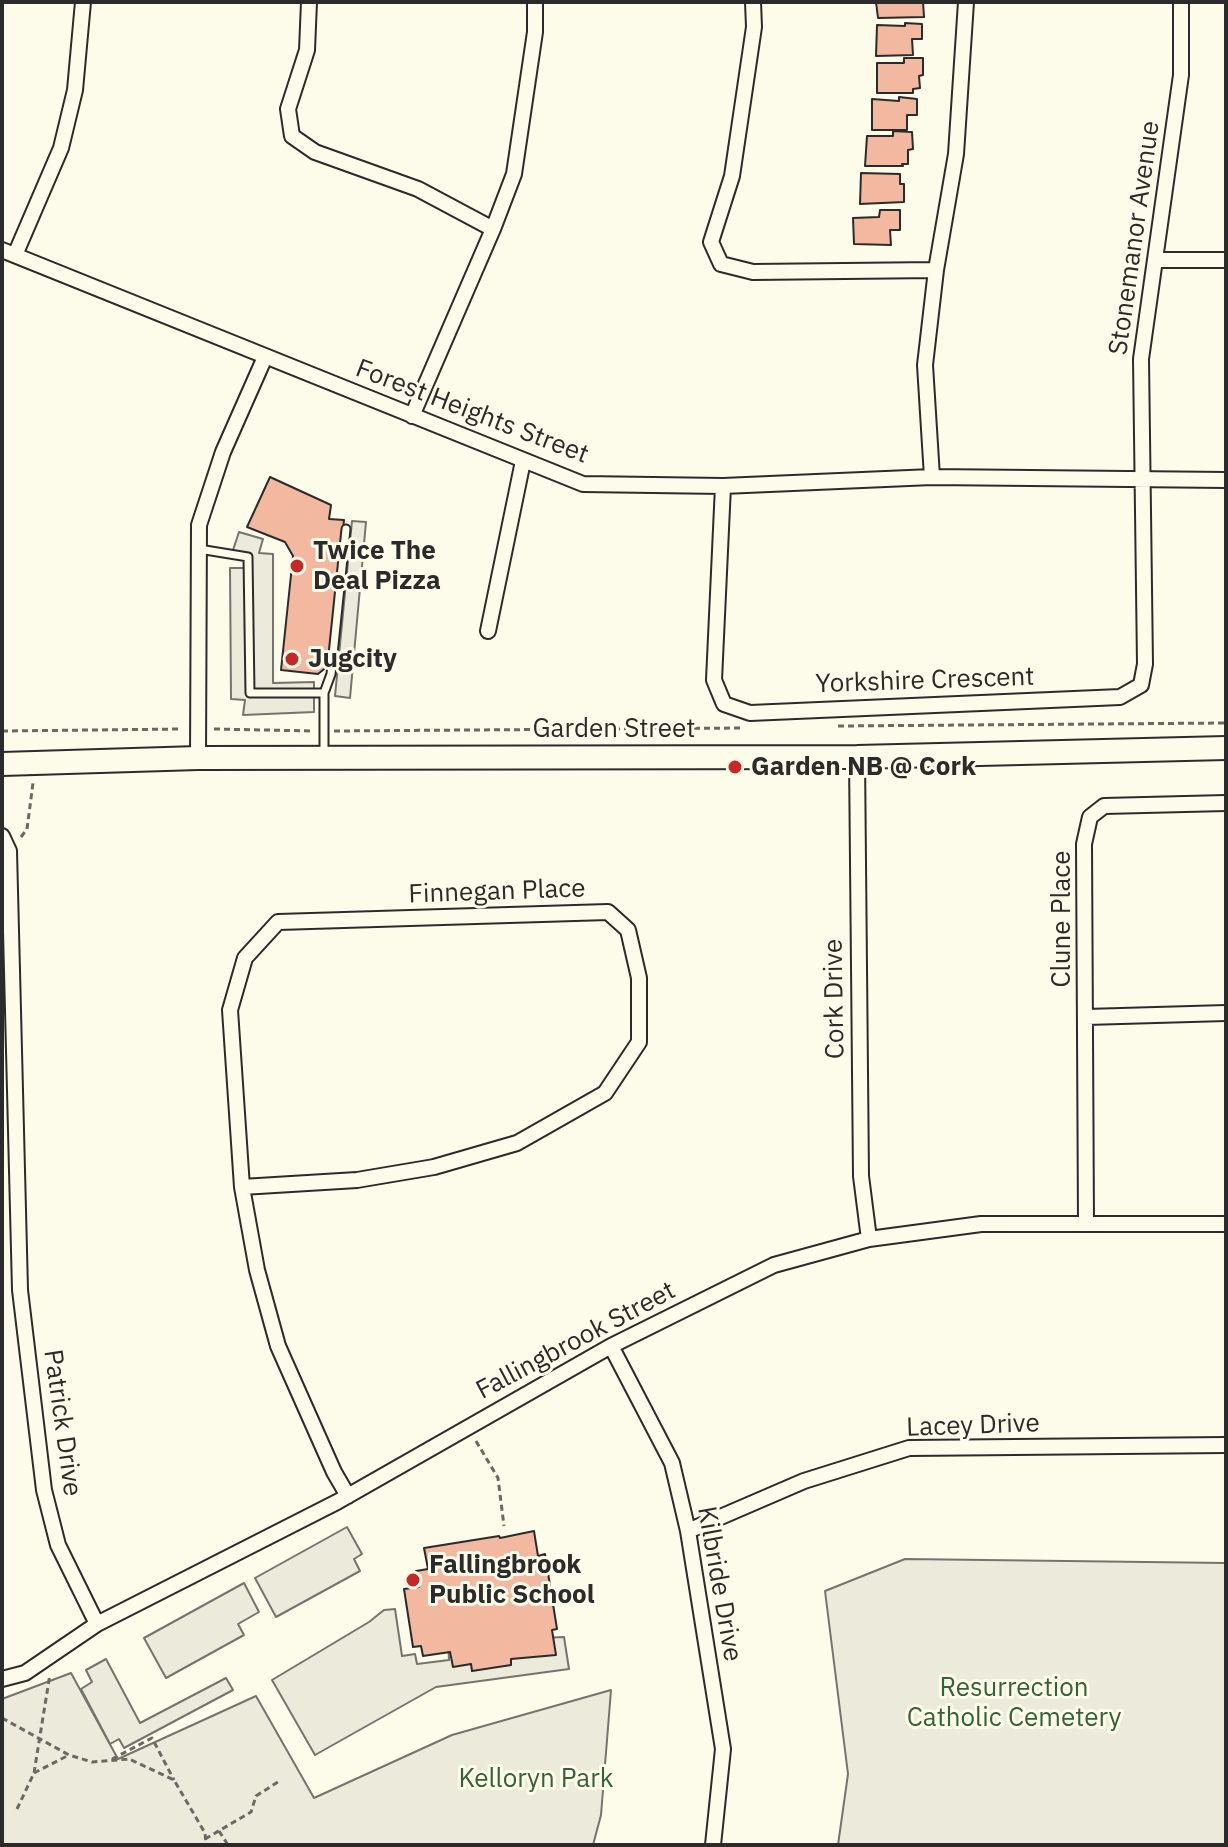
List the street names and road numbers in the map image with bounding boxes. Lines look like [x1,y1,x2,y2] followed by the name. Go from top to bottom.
[1103,119,1167,357] street label: Stonemanor Avenue
[351,353,593,471] street label: Forest Heights Street
[815,662,1035,700] street label: Yorkshire Crescent
[533,713,695,745] street label: Garden Street
[1046,850,1078,988] street label: Clune Place
[408,873,586,911] street label: Finnegan Place
[818,939,852,1059] street label: Cork Drive
[471,1275,681,1407] street label: Fallingbrook Street
[36,1348,88,1498] street label: Patrick Drive
[906,1408,1040,1444] street label: Lacey Drive
[690,1504,748,1664] street label: Kilbride Drive

